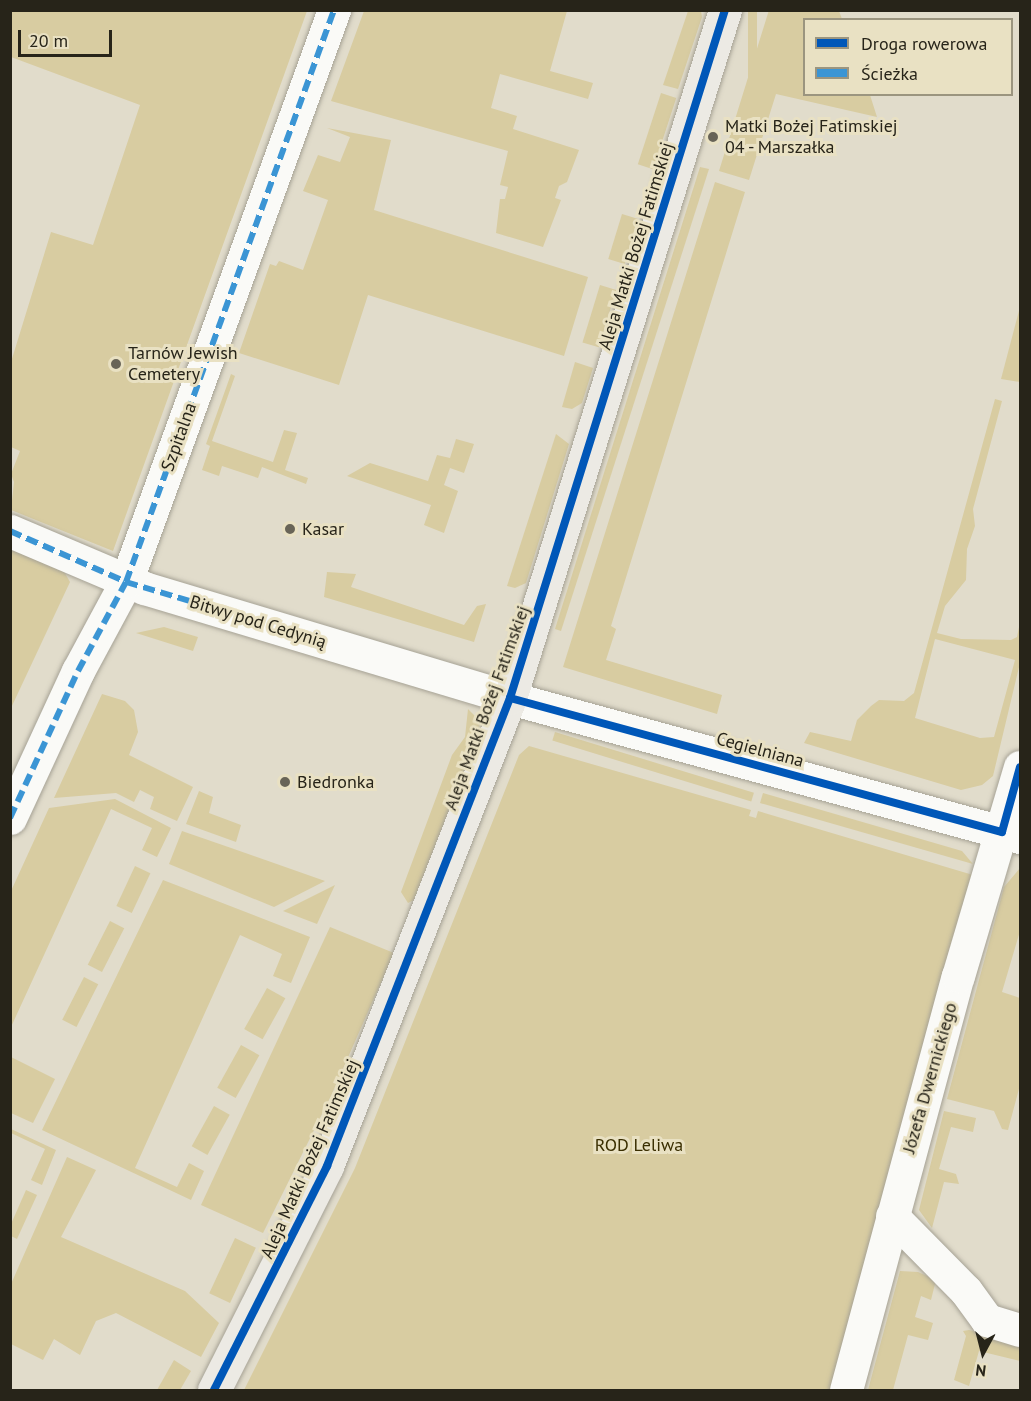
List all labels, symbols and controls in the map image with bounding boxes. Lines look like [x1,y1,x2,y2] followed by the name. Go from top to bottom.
[21,18,116,56] scale bar
[803,18,1013,96] legend
[29,29,68,52] text: 20 m
[861,32,987,55] text: Droga rowerowa
[861,62,918,85] text: Ścieżka
[725,116,898,158] place label: Matki Bożej Fatimskiej 04 - Marszałka
[706,130,720,144] marker: Matki Bożej Fatimskiej 04 - Marszałka
[594,140,678,352] street label: Aleja Matki Bożej Fatimskiej
[128,343,238,386] place label: Tarnów Jewish Cemetery
[109,357,123,371] marker: Tarnów Jewish Cemetery
[157,400,201,474] street label: Szpitalna
[302,518,344,540] place label: Kasar
[283,522,297,536] marker: Kasar
[187,591,329,653] street label: Bitwy pod Cedynią
[440,603,534,813] street label: Aleja Matki Bożej Fatimskiej
[714,728,806,772] street label: Cegielniana
[297,771,374,793] place label: Biedronka
[278,775,292,789] marker: Biedronka
[898,1000,962,1156] street label: Józefa Dwernickiego
[256,1056,364,1262] street label: Aleja Matki Bożej Fatimskiej
[595,1134,683,1156] park label: ROD Leliwa
[953,1323,1013,1383] north arrow
[974,1360,987,1381] text: N

